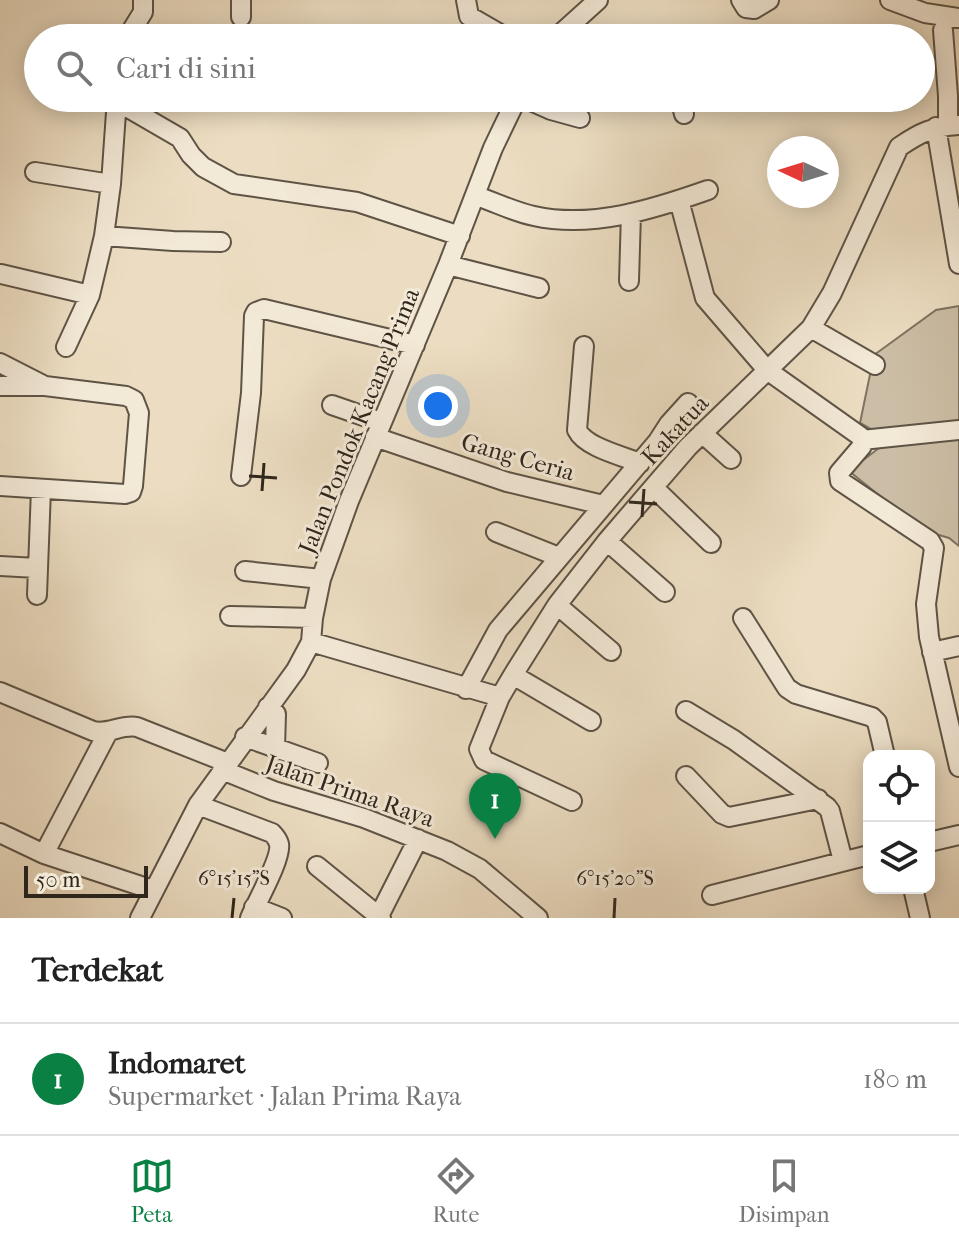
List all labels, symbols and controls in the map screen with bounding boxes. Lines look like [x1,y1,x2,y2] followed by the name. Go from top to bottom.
[24,24,935,112] search box
[52,46,96,90] icon: search
[116,51,256,86] text: Cari di sini
[767,136,839,208] north arrow
[292,283,426,560] street label: Jalan Pondok Kacang Prima
[418,386,458,426] your location
[636,389,715,471] street label: Kakatua
[458,427,579,487] street label: Gang Ceria
[260,748,439,833] street label: Jalan Prima Raya
[863,750,935,894] map controls
[863,750,935,822] button: locate
[469,773,521,839] pin: 1
[863,822,935,894] button: layers
[24,862,148,898] scale bar
[36,867,81,893] text: 50 m
[198,867,270,890] text: 6°15'15"S
[576,867,654,890] text: 6°15'20"S
[32,950,163,990] text: Terdekat
[108,1046,245,1081] text: Indomaret
[53,1064,63,1095] text: 1
[863,1064,927,1095] text: 180 m
[108,1081,461,1112] text: Supermarket · Jalan Prima Raya
[130,1154,174,1228] tab: Peta
[433,1154,479,1228] tab: Rute
[738,1154,829,1228] tab: Disimpan

